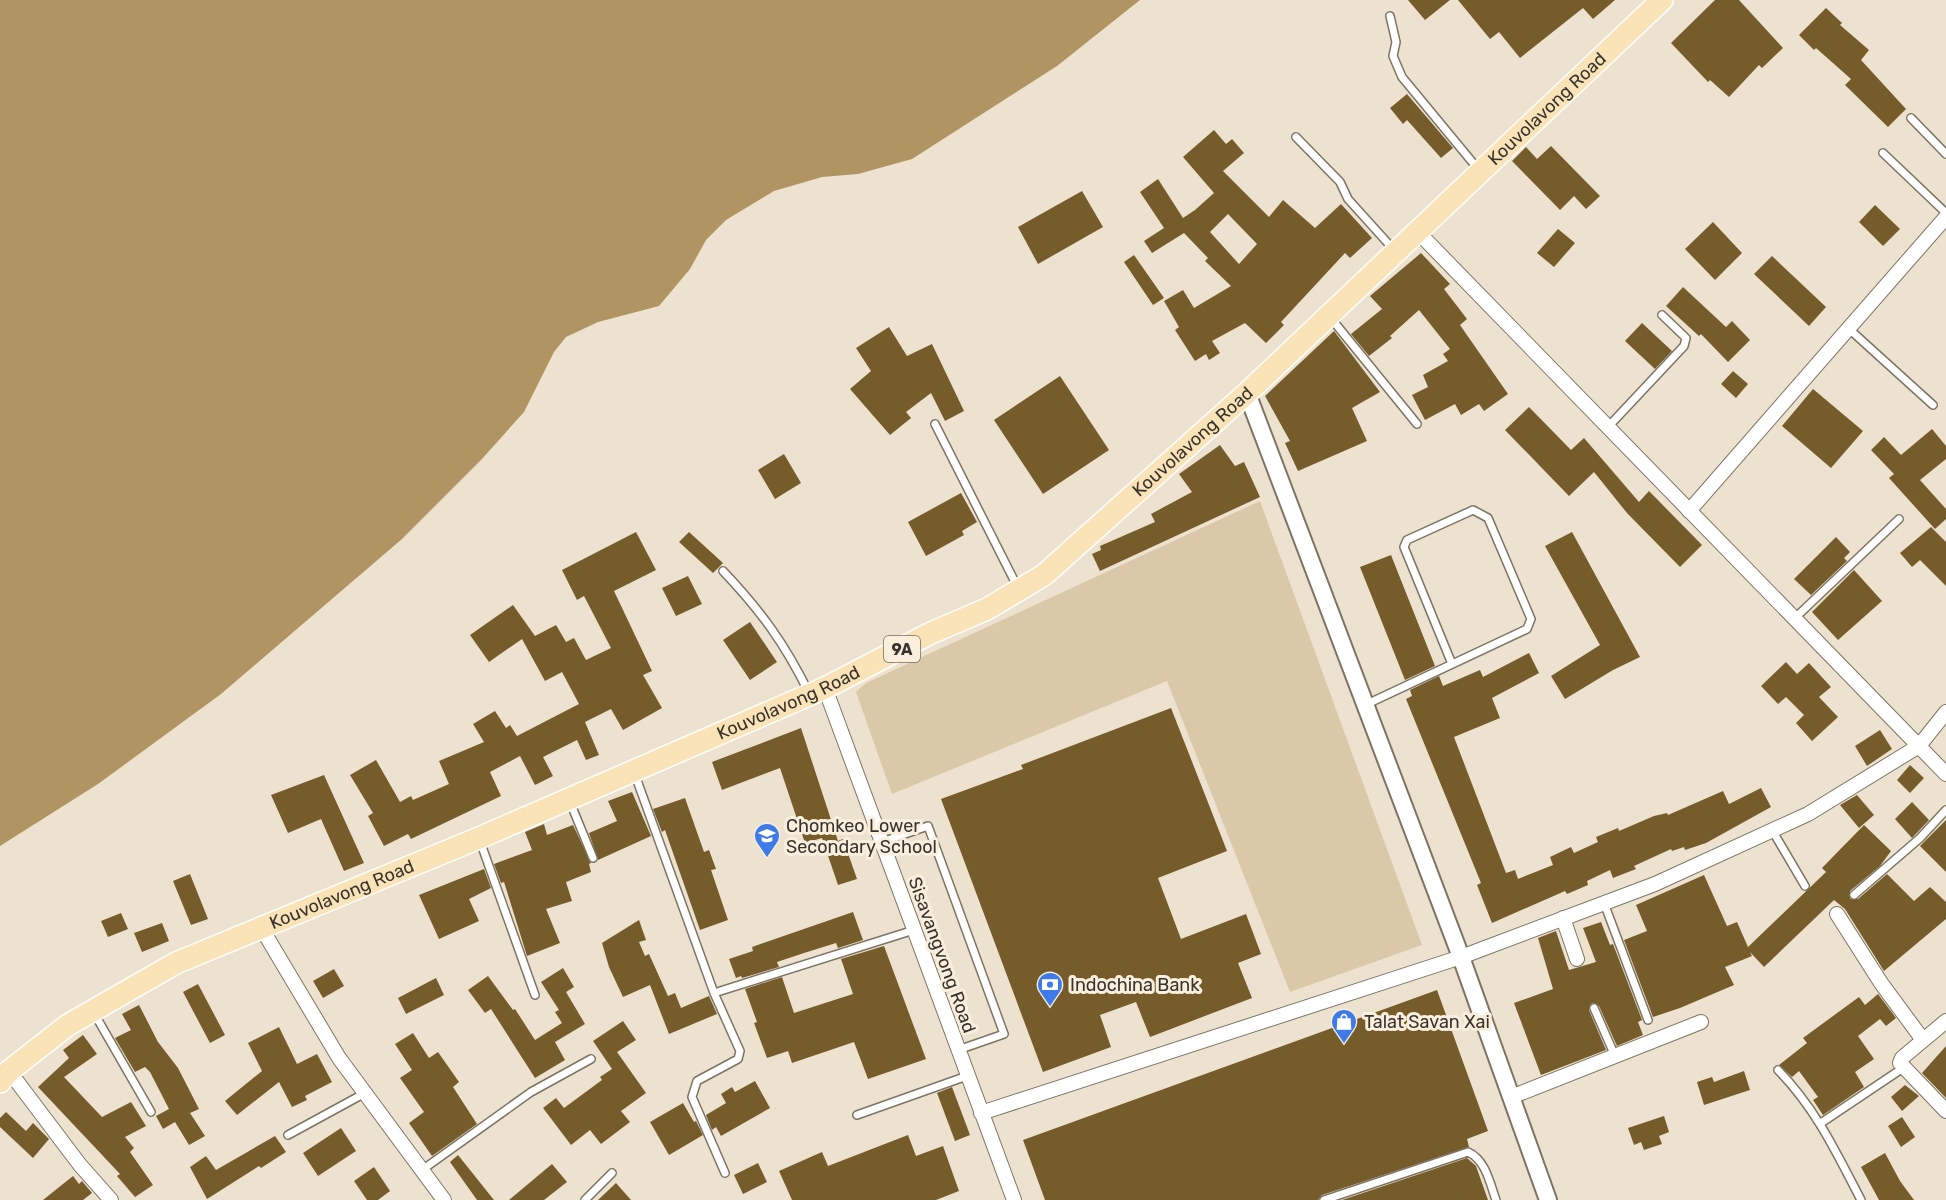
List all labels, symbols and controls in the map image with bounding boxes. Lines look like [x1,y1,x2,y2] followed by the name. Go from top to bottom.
[1483,48,1611,170] street label: Kouvolavong Road
[1128,382,1258,501] street label: Kouvolavong Road
[884,636,920,662] road number: 9A
[714,661,864,744] street label: Kouvolavong Road
[786,815,937,858] place label: Chomkeo Lower Secondary School
[752,821,782,859] school or university icon: Chomkeo Lower Secondary School
[266,855,417,934] street label: Kouvolavong Road
[904,874,980,1036] street label: Sisavangvong Road
[1035,970,1065,1008] bank icon: Indochina Bank
[1070,974,1200,996] place label: Indochina Bank
[1329,1007,1359,1045] shop icon: Talat Savan Xai
[1364,1011,1490,1033] place label: Talat Savan Xai

